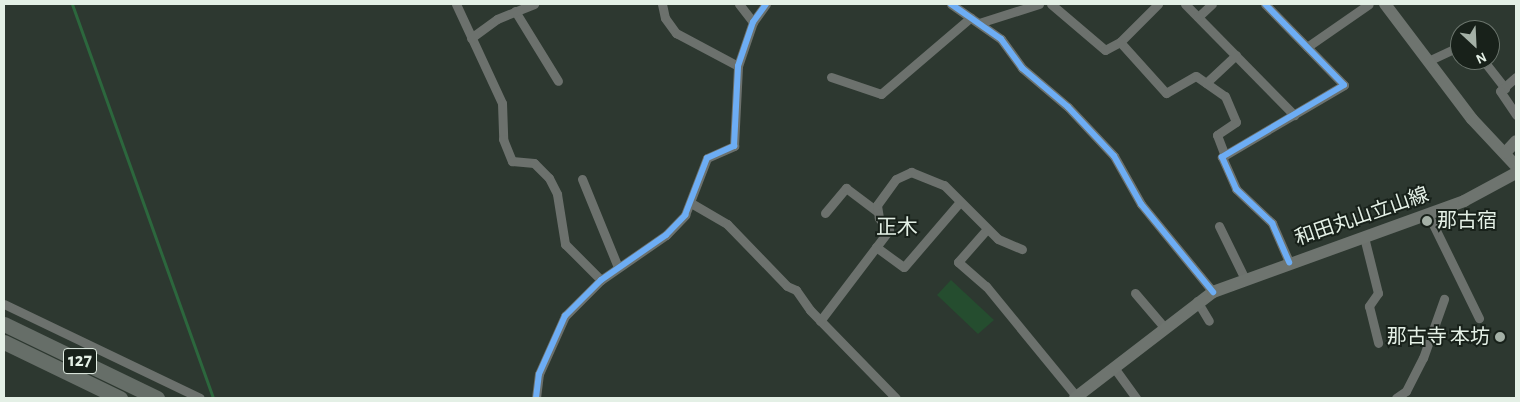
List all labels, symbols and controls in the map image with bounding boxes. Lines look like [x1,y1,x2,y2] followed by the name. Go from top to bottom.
[1450,20,1500,70] north arrow
[1474,49,1488,66] text: N
[1292,183,1432,251] street label: 和田丸山立山線
[1437,209,1497,233] place label: 那古宿
[876,215,918,241] district label: 正木
[1421,215,1433,227] marker: 那古宿
[1387,325,1490,349] place label: 那古寺 本坊
[1494,331,1506,343] marker: 那古寺 本坊
[62,344,98,378] road number: 127

